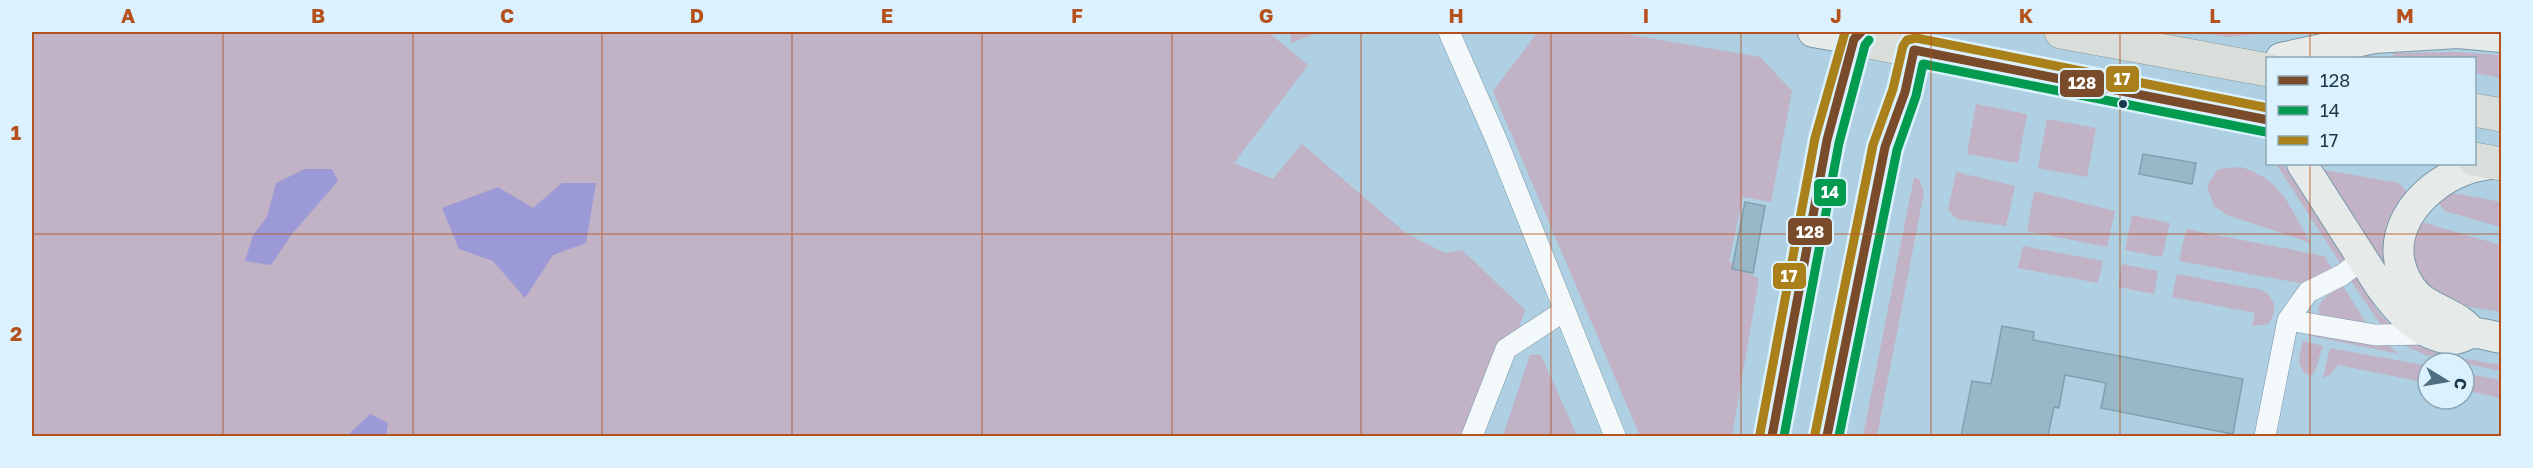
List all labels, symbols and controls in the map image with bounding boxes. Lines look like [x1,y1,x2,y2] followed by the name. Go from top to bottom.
[121,3,135,27] text: A
[311,3,325,27] text: B
[500,3,514,27] text: C
[690,3,704,27] text: D
[881,3,893,27] text: E
[1071,3,1083,27] text: F
[1259,3,1273,27] text: G
[1448,3,1464,27] text: H
[1643,3,1649,27] text: I
[1830,3,1842,27] text: J
[2019,3,2034,27] text: K
[2209,3,2221,27] text: L
[2396,3,2414,27] text: M
[2266,57,2476,165] legend
[2105,65,2140,93] line badge: 17
[2059,69,2105,98] line badge: 128
[2114,69,2131,89] text: 17
[2320,69,2350,91] text: 128
[2068,73,2096,93] text: 128
[2117,98,2129,110] unlabelled marker
[2320,99,2340,121] text: 14
[11,120,21,144] text: 1
[2320,129,2338,151] text: 17
[1813,178,1847,207] line badge: 14
[1821,182,1839,202] text: 14
[1787,217,1833,246] line badge: 128
[1796,222,1824,242] text: 128
[1772,262,1807,290] line badge: 17
[1781,266,1798,286] text: 17
[10,321,22,345] text: 2
[2416,351,2476,411] north arrow
[2450,376,2472,391] text: С

